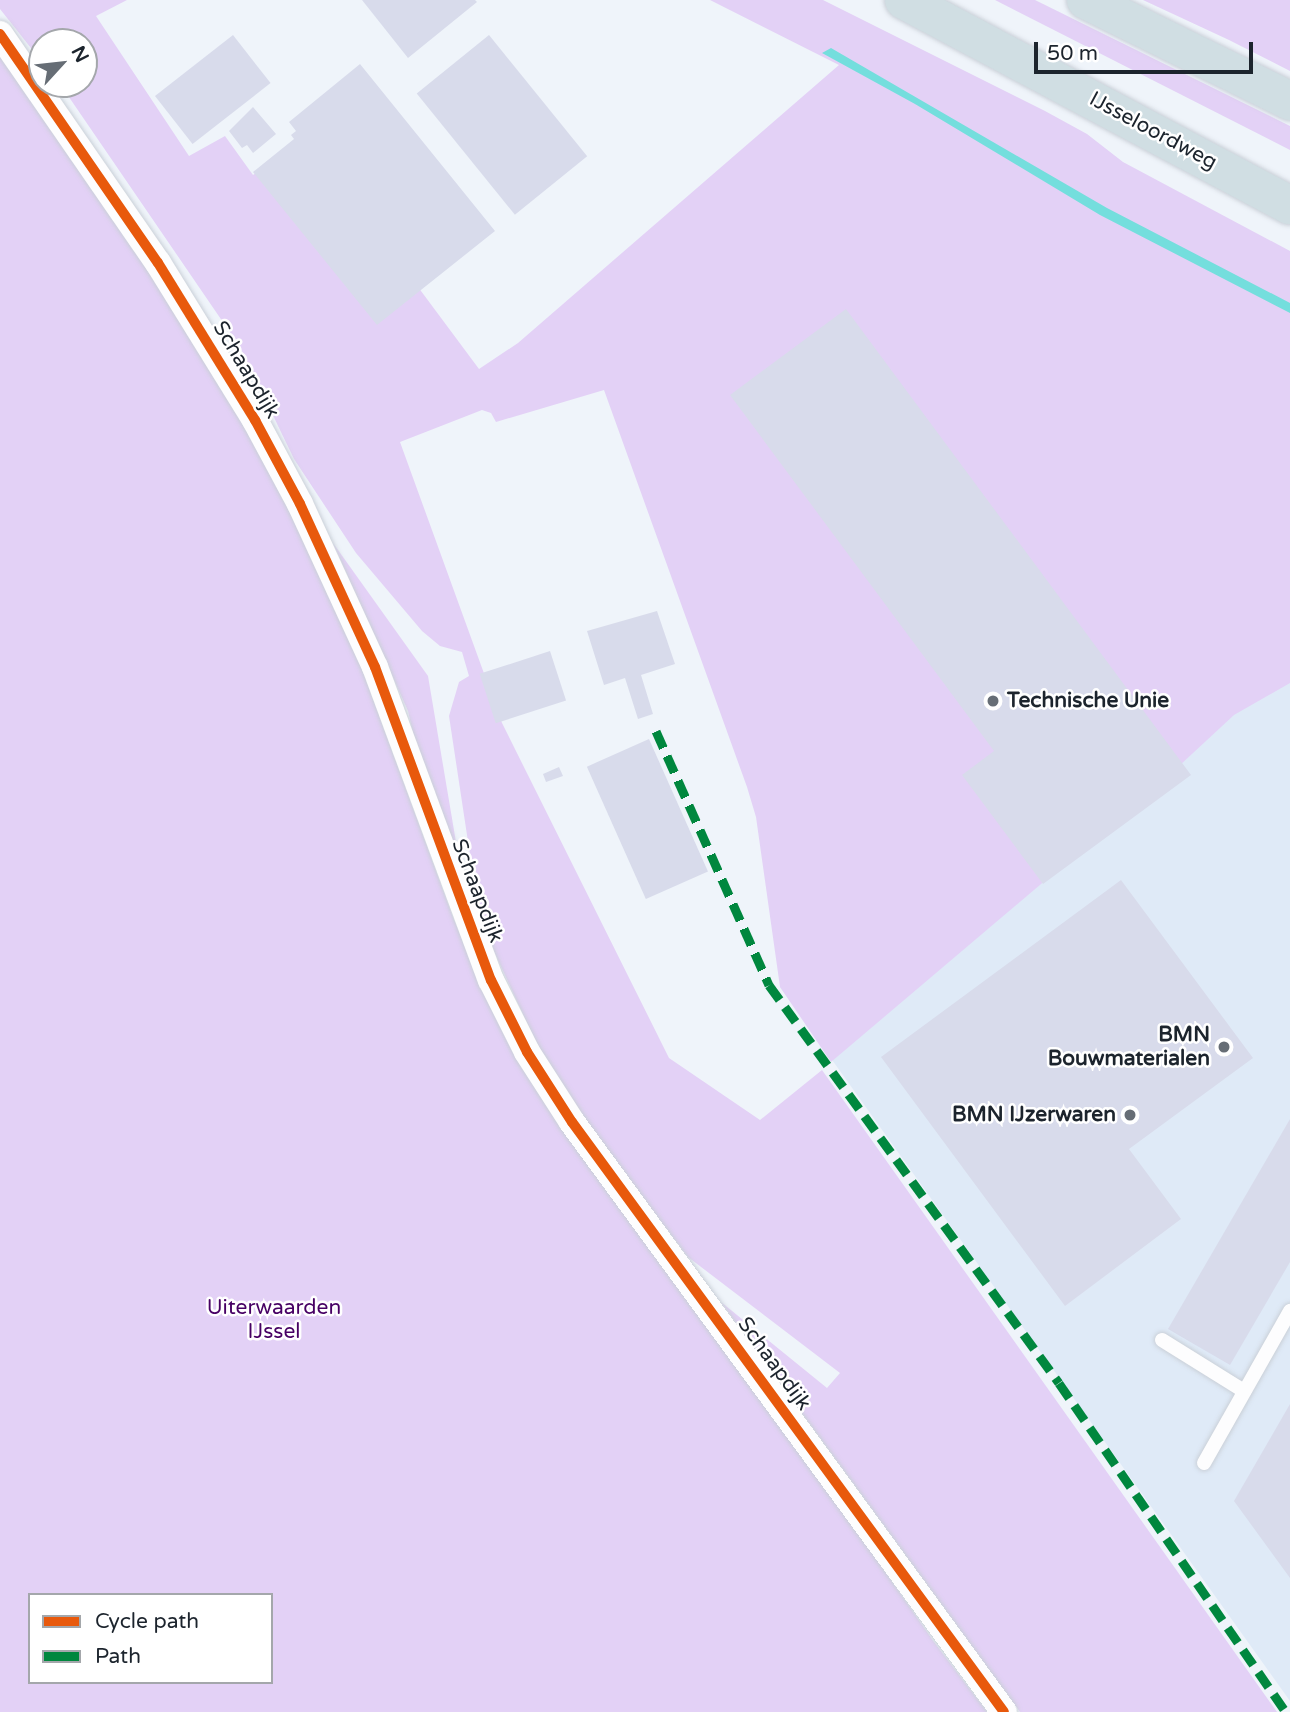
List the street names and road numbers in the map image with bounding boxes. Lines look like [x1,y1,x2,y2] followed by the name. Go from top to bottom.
[1085,87,1221,175] street label: IJsseloordweg
[207,317,285,423] street label: Schaapdijk
[446,836,508,946] street label: Schaapdijk
[732,1312,816,1416] street label: Schaapdijk

